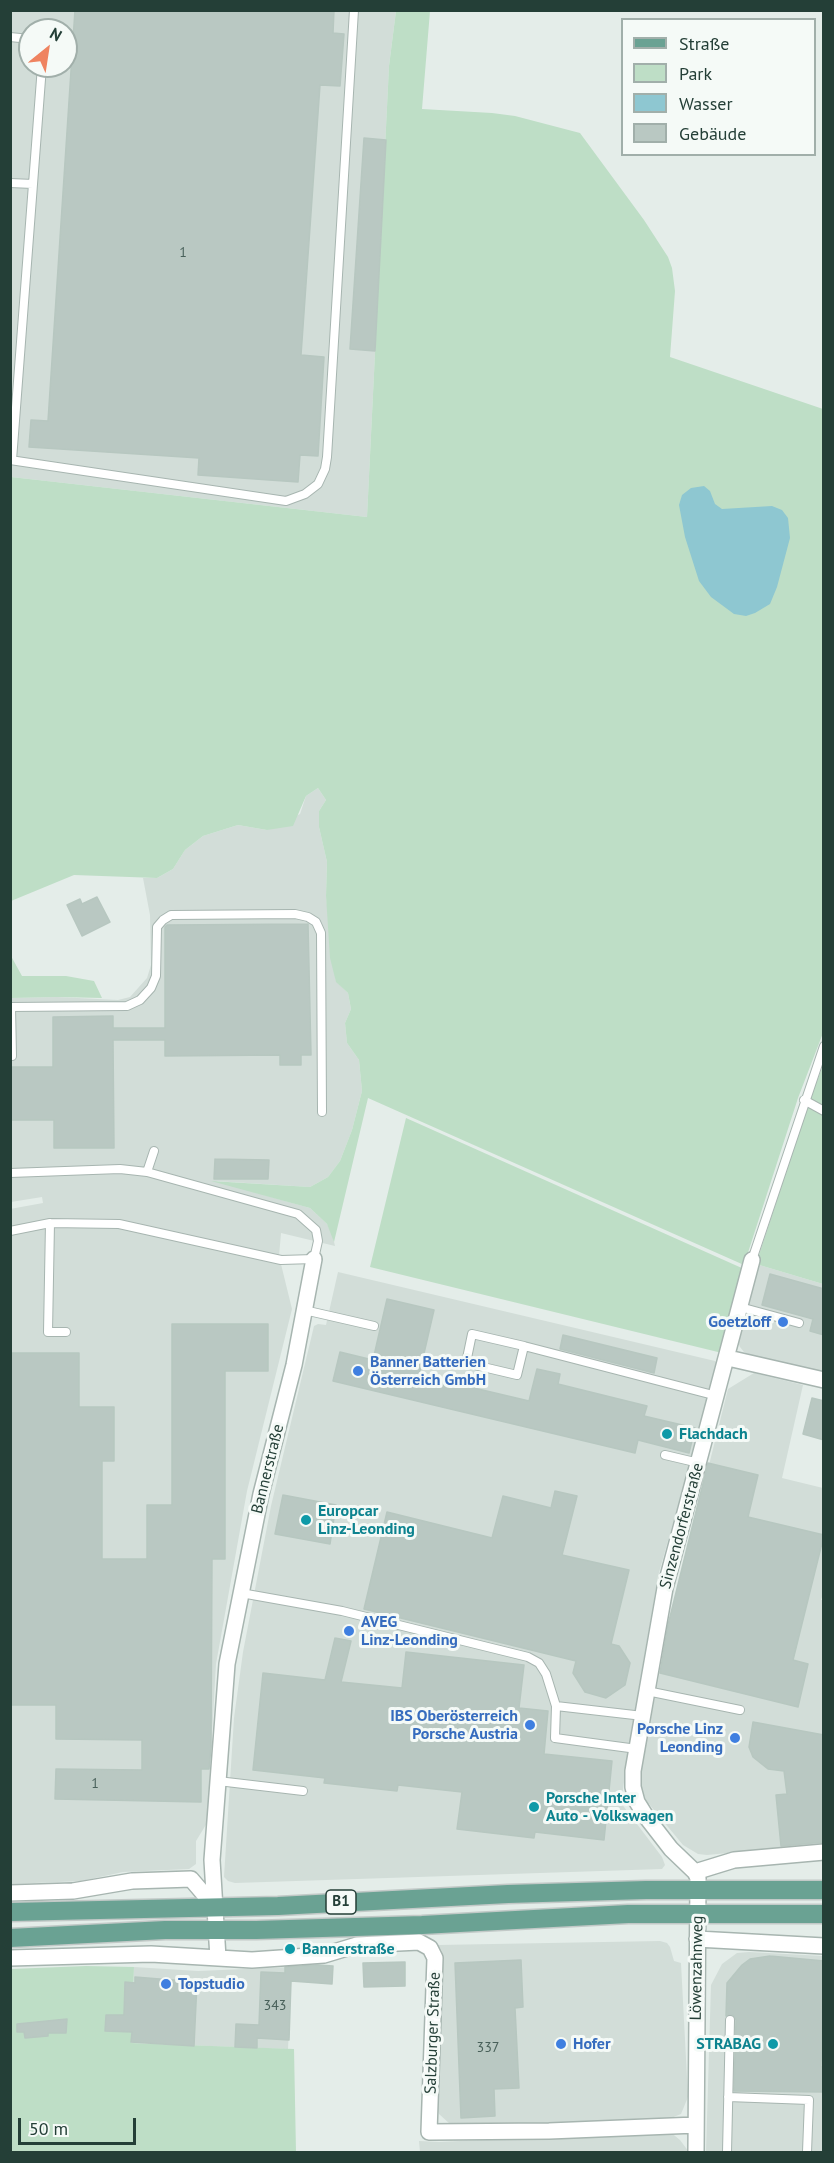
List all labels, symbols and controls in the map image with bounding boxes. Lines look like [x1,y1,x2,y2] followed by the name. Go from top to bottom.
[18,18,78,78] north arrow
[621,18,816,156] legend
[46,23,66,45] text: N
[679,32,730,55] text: Straße
[679,62,712,85] text: Park
[679,92,733,115] text: Wasser
[679,122,746,145] text: Gebäude
[179,245,187,261] house number: 1
[708,1312,771,1332] place label: Goetzloff
[776,1315,790,1329] marker: Goetzloff
[370,1352,486,1390] place label: Banner Batterien Österreich GmbH
[351,1364,365,1378] marker: Banner Batterien Österreich GmbH
[248,1422,288,1516] street label: Bannerstraße
[679,1424,748,1444] place label: Flachdach
[660,1427,674,1441] marker: Flachdach
[656,1461,708,1591] street label: Sinzendorferstraße
[318,1501,415,1539] place label: Europcar Linz-Leonding
[299,1513,313,1527] marker: Europcar Linz-Leonding
[361,1612,458,1650] place label: AVEG Linz-Leonding
[342,1624,356,1638] marker: AVEG Linz-Leonding
[390,1706,518,1744] place label: IBS Oberösterreich Porsche Austria
[523,1718,537,1732] marker: IBS Oberösterreich Porsche Austria
[637,1719,723,1757] place label: Porsche Linz Leonding
[728,1731,742,1745] marker: Porsche Linz Leonding
[91,1776,99,1792] house number: 1
[546,1788,673,1826] place label: Porsche Inter Auto - Volkswagen
[527,1800,541,1814] marker: Porsche Inter Auto - Volkswagen
[326,1890,356,1914] road number: B1
[686,1915,708,2021] street label: Löwenzahnweg
[302,1939,395,1959] place label: Bannerstraße
[283,1942,297,1956] marker: Bannerstraße
[421,1972,445,2094] street label: Salzburger Straße
[178,1974,245,1994] place label: Topstudio
[159,1977,173,1991] marker: Topstudio
[264,1998,286,2014] house number: 343
[573,2034,611,2054] place label: Hofer
[696,2034,761,2054] place label: STRABAG
[554,2037,568,2051] marker: Hofer
[766,2037,780,2051] marker: STRABAG
[477,2040,499,2056] house number: 337
[21,2106,140,2144] scale bar
[29,2117,68,2140] text: 50 m

